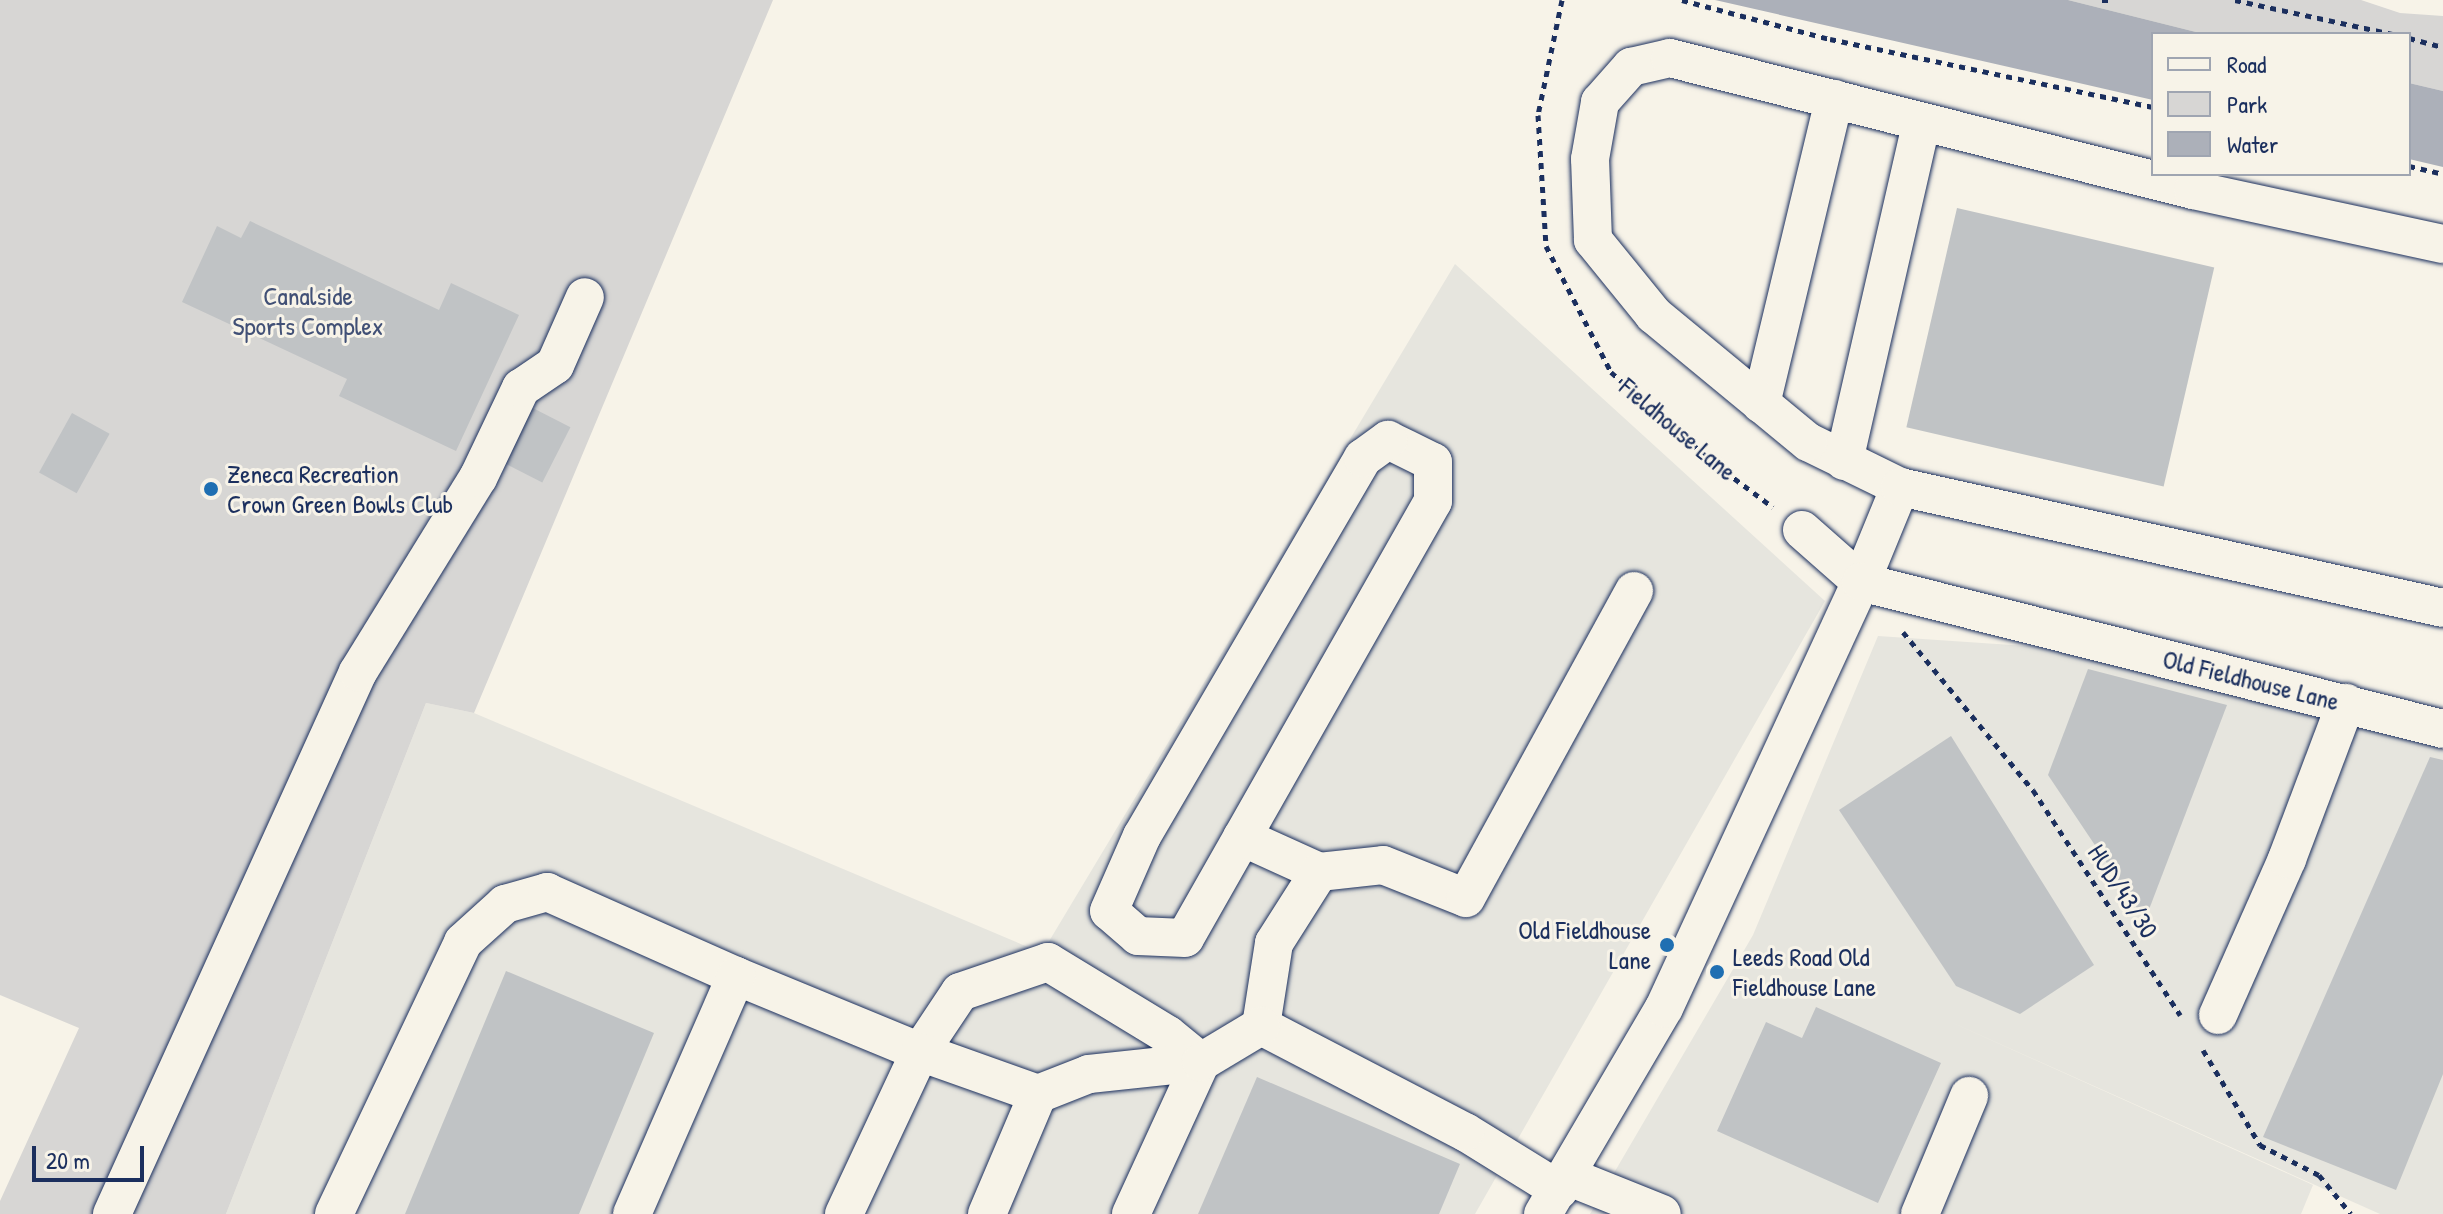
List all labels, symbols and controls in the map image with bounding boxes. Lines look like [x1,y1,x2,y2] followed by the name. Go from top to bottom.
[2151,32,2411,176] legend
[2227,48,2266,80] text: Road
[2227,88,2267,120] text: Park
[2227,128,2278,160] text: Water
[233,280,383,342] park label: Canalside Sports Complex
[1613,371,1743,487] street label: Fieldhouse Lane
[227,458,453,520] place label: Zeneca Recreation Crown Green Bowls Club
[202,480,220,498] marker: Zeneca Recreation Crown Green Bowls Club
[2160,643,2342,717] street label: Old Fieldhouse Lane
[2081,838,2165,944] street label: HUD/43/30
[1518,914,1651,976] place label: Old Fieldhouse Lane
[1658,936,1676,954] marker: Old Fieldhouse Lane
[1733,941,1876,1002] place label: Leeds Road Old Fieldhouse Lane
[1708,963,1726,981] marker: Leeds Road Old Fieldhouse Lane
[36,1130,148,1180] scale bar
[46,1144,90,1176] text: 20 m

